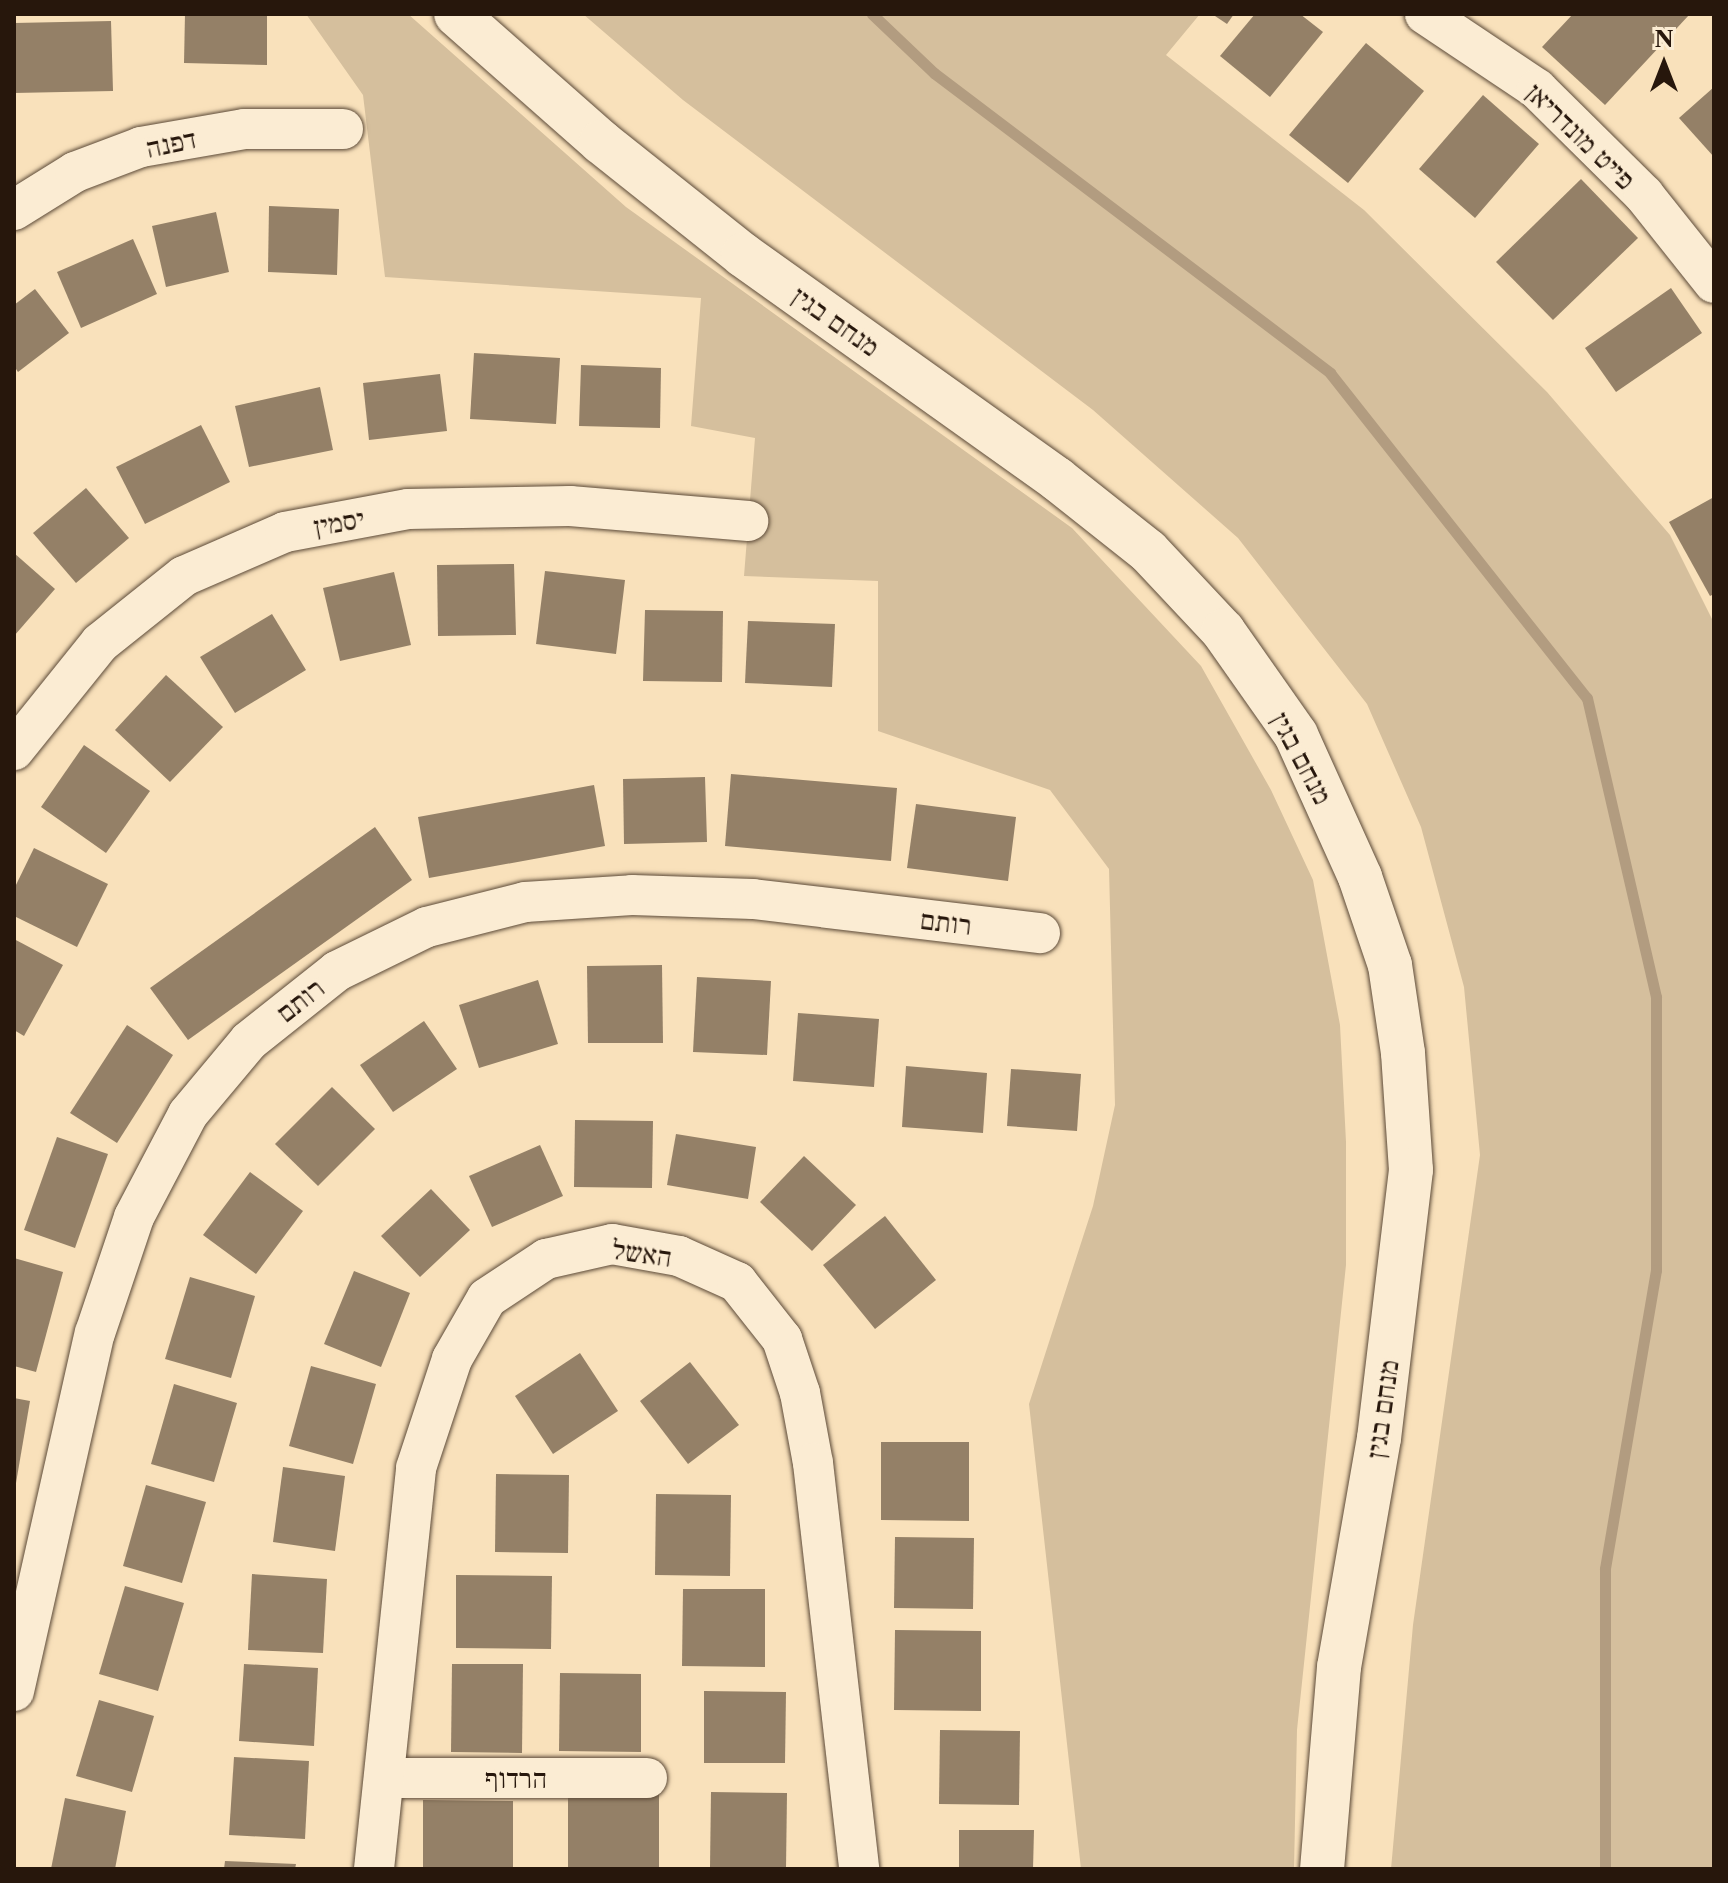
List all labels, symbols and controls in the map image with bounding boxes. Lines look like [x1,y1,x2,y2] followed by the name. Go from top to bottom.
[1624,24,1704,104] north arrow
[1654,26,1674,53] text: N
[1519,76,1643,196] street label: פייט מונדריאן
[143,121,199,165] street label: דפנה
[786,279,886,363] street label: מנחם בגין
[311,501,367,543] street label: יסמין
[1264,706,1340,810] street label: מנחם בגין
[918,902,974,942] street label: רותם
[269,971,331,1029] street label: רותם
[610,1232,674,1274] street label: האשל
[1358,1358,1406,1460] street label: מנחם בגין
[485,1761,547,1795] street label: הרדוף

